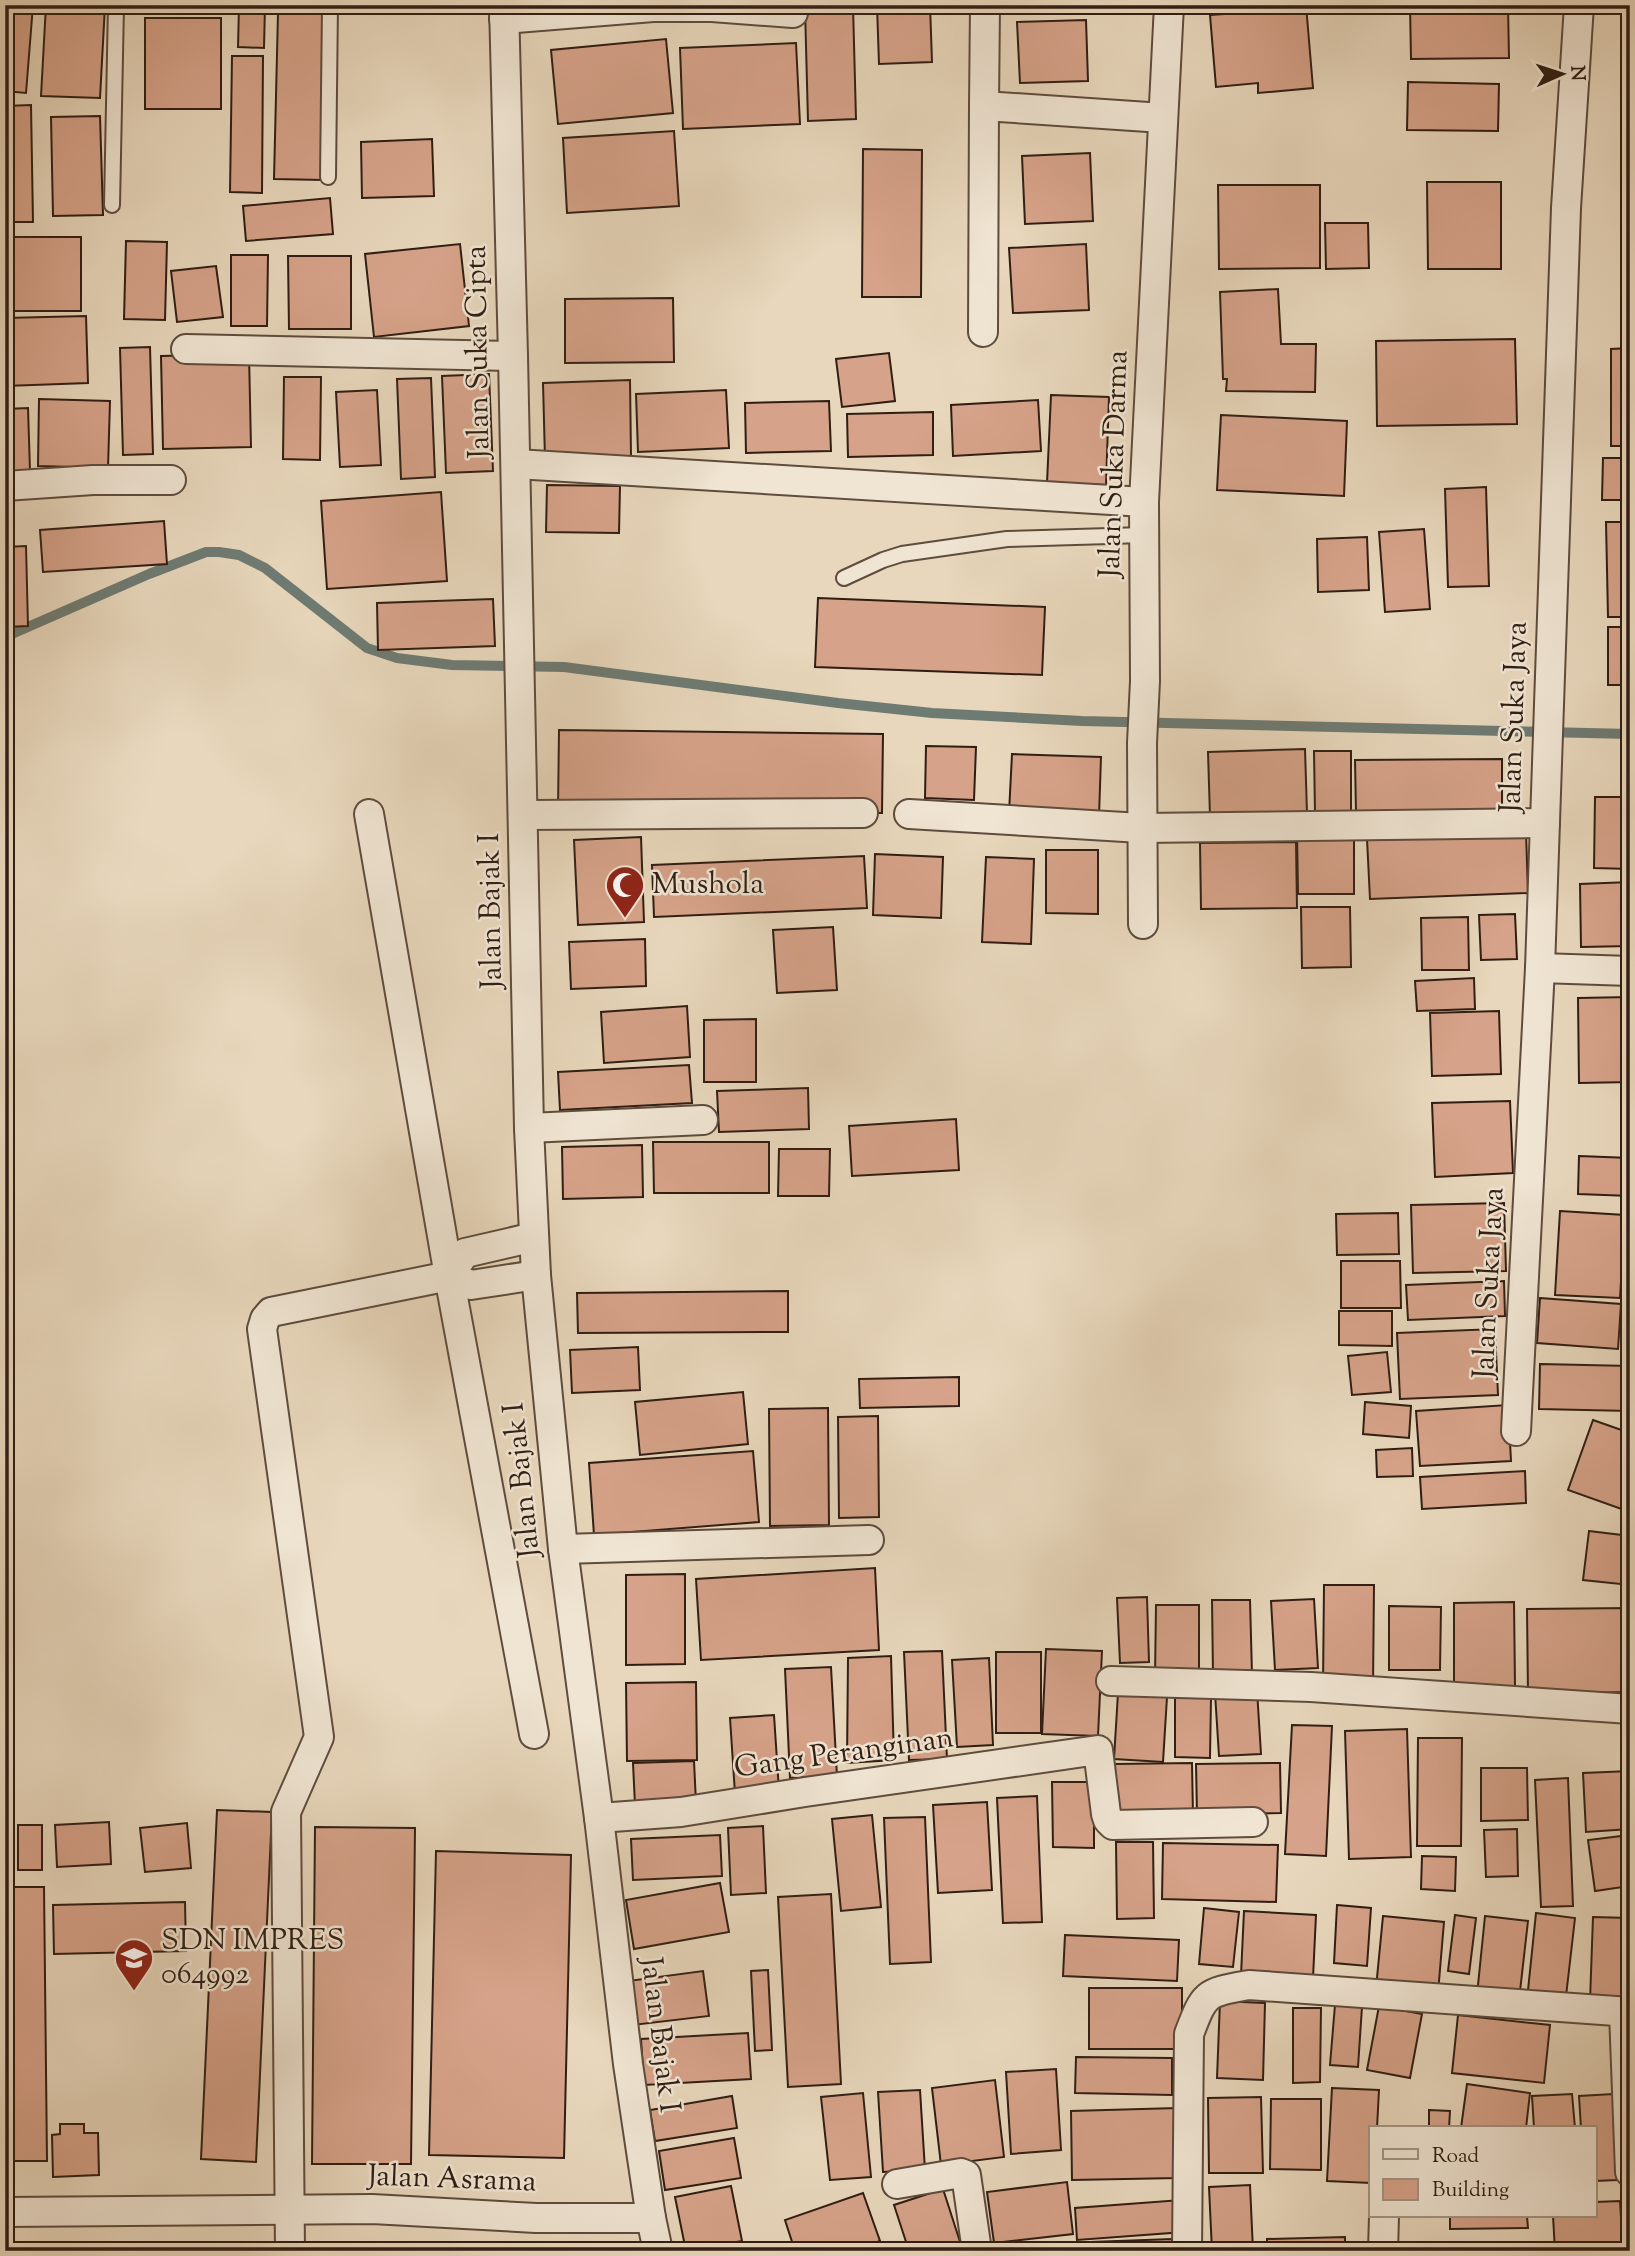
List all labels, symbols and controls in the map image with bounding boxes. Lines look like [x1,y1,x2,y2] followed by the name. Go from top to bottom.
[1526,38,1596,108] north arrow
[1563,65,1590,82] text: N
[456,245,502,461] street label: Jalan Suka Cipta
[1089,349,1140,581] street label: Jalan Suka Darma
[1490,620,1540,815] street label: Jalan Suka Jaya
[469,832,515,991] street label: Jalan Bajak I
[604,864,646,919] mosque icon: Mushola
[652,864,764,907] place label: Mushola
[1463,1186,1516,1382] street label: Jalan Suka Jaya
[493,1400,553,1562] street label: Jalan Bajak I
[731,1717,957,1791] street label: Gang Peranginan
[161,1920,344,1997] place label: SDN IMPRES 064992
[113,1937,155,1992] school or university icon: SDN IMPRES 064992
[628,1953,690,2115] street label: Jalan Bajak I
[1369,2126,1596,2218] legend
[1432,2142,1479,2172] text: Road
[365,2155,537,2204] street label: Jalan Asrama
[1432,2176,1509,2206] text: Building

